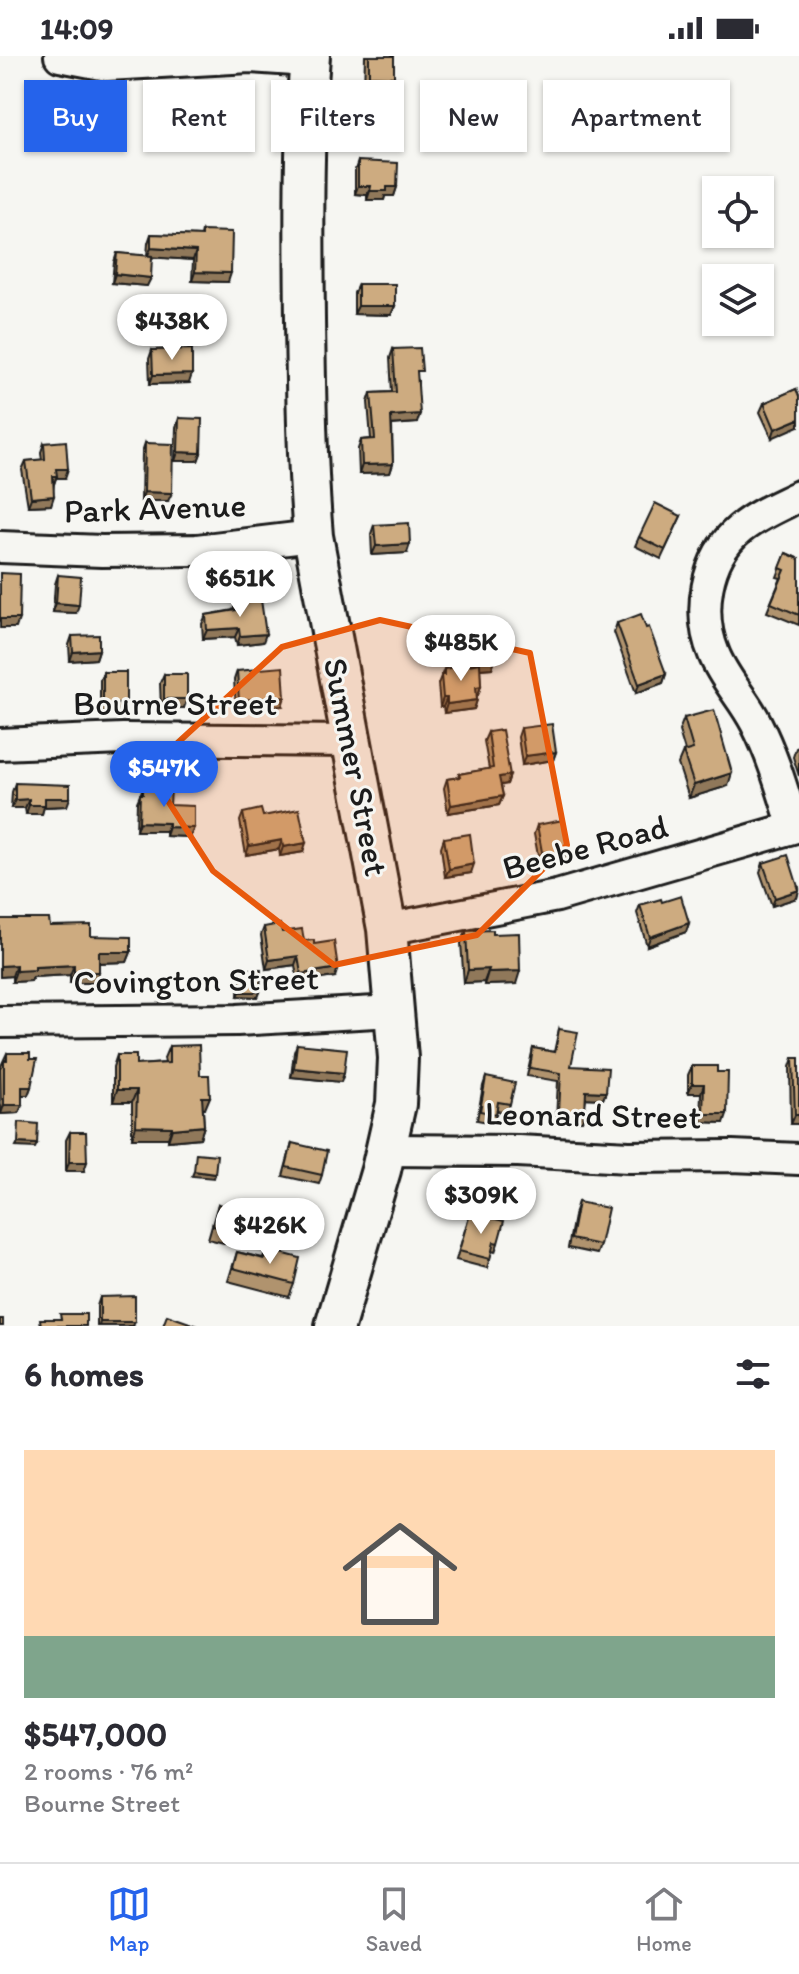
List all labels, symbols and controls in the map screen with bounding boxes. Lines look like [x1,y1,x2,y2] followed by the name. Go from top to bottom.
[40,10,113,47] text: 14:09
[24,80,127,152] chip: Buy
[143,80,255,152] chip: Rent
[271,80,404,152] chip: Filters
[420,80,527,152] chip: New
[543,80,730,152] chip: Apartment
[702,176,774,336] map controls
[702,176,774,248] button: locate
[702,264,774,336] button: layers
[116,294,228,362] pin: $438K
[135,304,209,336] text: $438K
[63,484,247,532] street label: Park Avenue
[184,551,296,619] pin: $651K
[205,561,275,593] text: $651K
[405,615,517,683] pin: $485K
[424,625,498,657] text: $485K
[315,654,397,880] street label: Summer Street
[73,683,277,724] street label: Bourne Street
[108,741,220,809] pin: $547K
[128,751,200,783] text: $547K
[498,805,672,889] street label: Beebe Road
[73,957,319,1003] street label: Covington Street
[484,1093,702,1137] street label: Leonard Street
[425,1168,537,1236] pin: $309K
[444,1178,518,1210] text: $309K
[214,1198,326,1266] pin: $426K
[234,1208,306,1240] text: $426K
[731,1352,775,1396] icon: filters
[24,1354,144,1395] text: 6 homes
[328,1502,472,1646] icon: home
[24,1714,167,1755] text: $547,000
[24,1755,193,1787] text: 2 rooms · 76 m²
[24,1787,180,1819] text: Bourne Street
[107,1882,151,1957] tab: Map
[366,1882,422,1957] tab: Saved
[636,1882,692,1957] tab: Home

